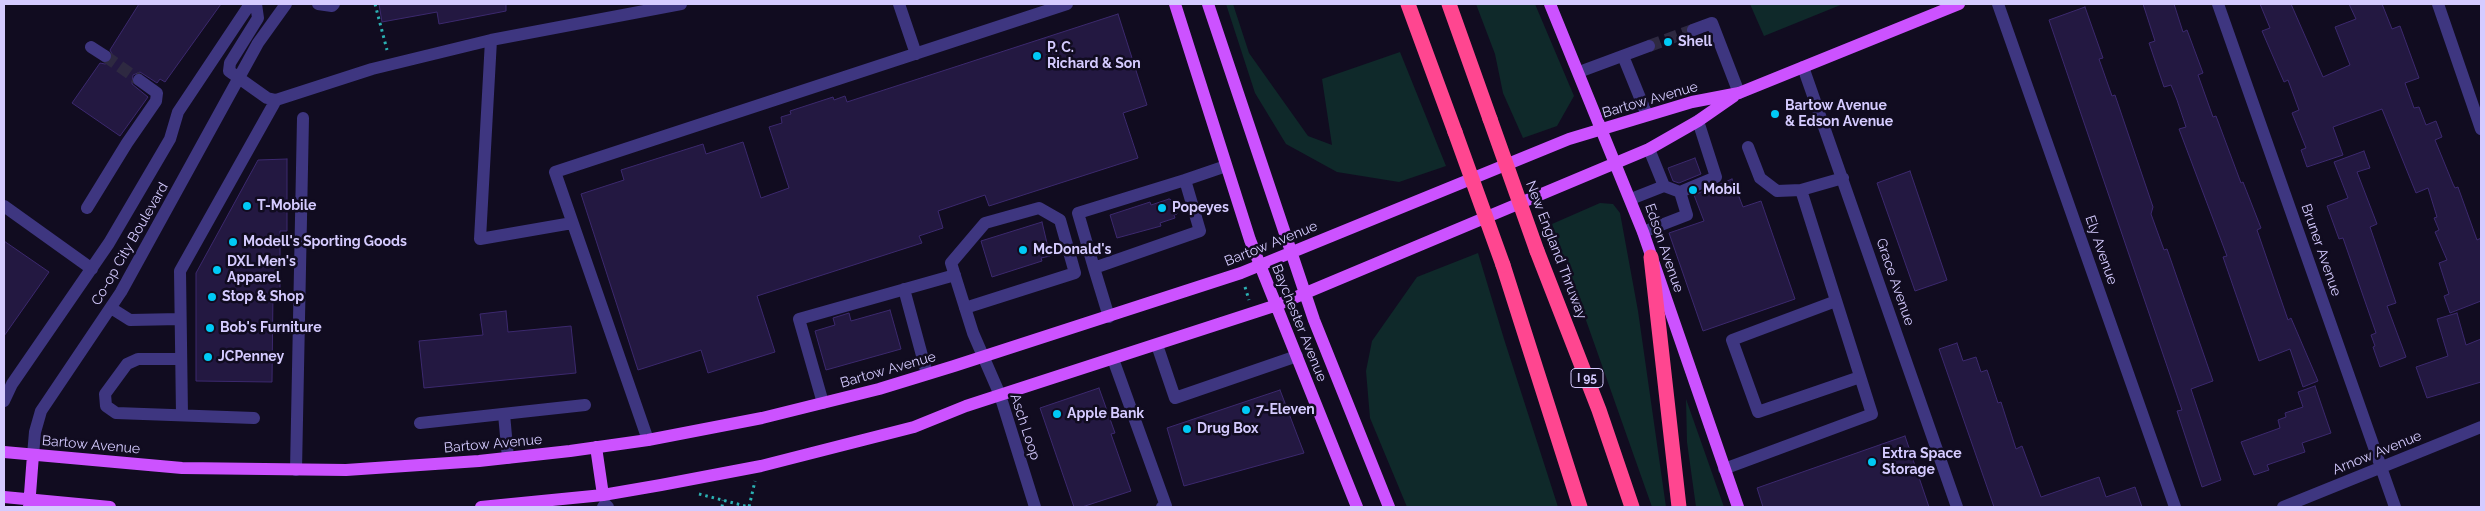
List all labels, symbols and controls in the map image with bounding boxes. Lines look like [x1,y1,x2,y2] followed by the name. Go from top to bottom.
[1678,34,1712,50] place label: Shell
[1662,36,1674,48] marker: Shell
[1047,40,1141,72] place label: P. C. Richard & Son
[1031,50,1043,62] marker: P. C. Richard & Son
[1600,78,1700,122] street label: Bartow Avenue
[1785,98,1893,130] place label: Bartow Avenue & Edson Avenue
[1769,108,1781,120] marker: Bartow Avenue & Edson Avenue
[1522,178,1590,322] street label: New England Thruway
[88,180,172,308] street label: Co-op City Boulevard
[1703,182,1740,198] place label: Mobil
[1687,184,1699,196] marker: Mobil
[257,198,316,214] place label: T-Mobile
[241,200,253,212] marker: T-Mobile
[1172,200,1229,216] place label: Popeyes
[1641,201,1687,295] street label: Edson Avenue
[1156,202,1168,214] marker: Popeyes
[2297,202,2345,298] street label: Bruner Avenue
[2081,213,2121,287] street label: Ely Avenue
[1222,218,1320,270] street label: Bartow Avenue
[243,234,407,250] place label: Modell's Sporting Goods
[227,236,239,248] marker: Modell's Sporting Goods
[1872,236,1918,328] street label: Grace Avenue
[1033,242,1111,258] place label: McDonald's
[1017,244,1029,256] marker: McDonald's
[227,254,296,286] place label: DXL Men's Apparel
[1268,262,1330,384] street label: Baychester Avenue
[211,264,223,276] marker: DXL Men's Apparel
[222,289,304,305] place label: Stop & Shop
[206,291,218,303] marker: Stop & Shop
[220,320,322,336] place label: Bob's Furniture
[204,322,216,334] marker: Bob's Furniture
[838,348,938,392] street label: Bartow Avenue
[218,349,284,365] place label: JCPenney
[202,351,214,363] marker: JCPenney
[1571,368,1603,388] road number: I 95
[1006,392,1044,462] street label: Asch Loop
[1256,402,1315,418] place label: 7-Eleven
[1240,404,1252,416] marker: 7-Eleven
[1067,406,1144,422] place label: Apple Bank
[1051,408,1063,420] marker: Apple Bank
[1197,421,1258,437] place label: Drug Box
[1181,423,1193,435] marker: Drug Box
[2330,427,2424,479] street label: Arnow Avenue
[443,431,543,457] street label: Bartow Avenue
[41,432,141,458] street label: Bartow Avenue
[1882,446,1962,478] place label: Extra Space Storage
[1866,456,1878,468] marker: Extra Space Storage

